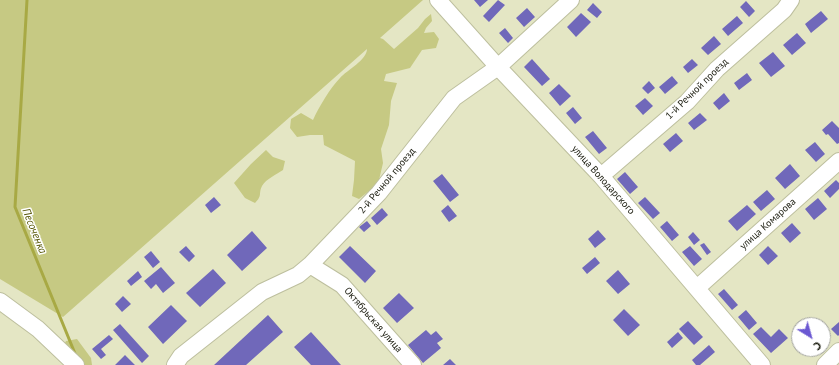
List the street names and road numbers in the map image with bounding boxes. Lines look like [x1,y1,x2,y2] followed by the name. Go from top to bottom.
[663,56,731,122] street label: 1-й Речной проезд
[569,143,637,217] street label: улица Володарского
[356,146,418,216] street label: 2-й Речной проезд
[738,196,798,252] street label: улица Комарова
[341,285,405,355] street label: Октябрьская улица

